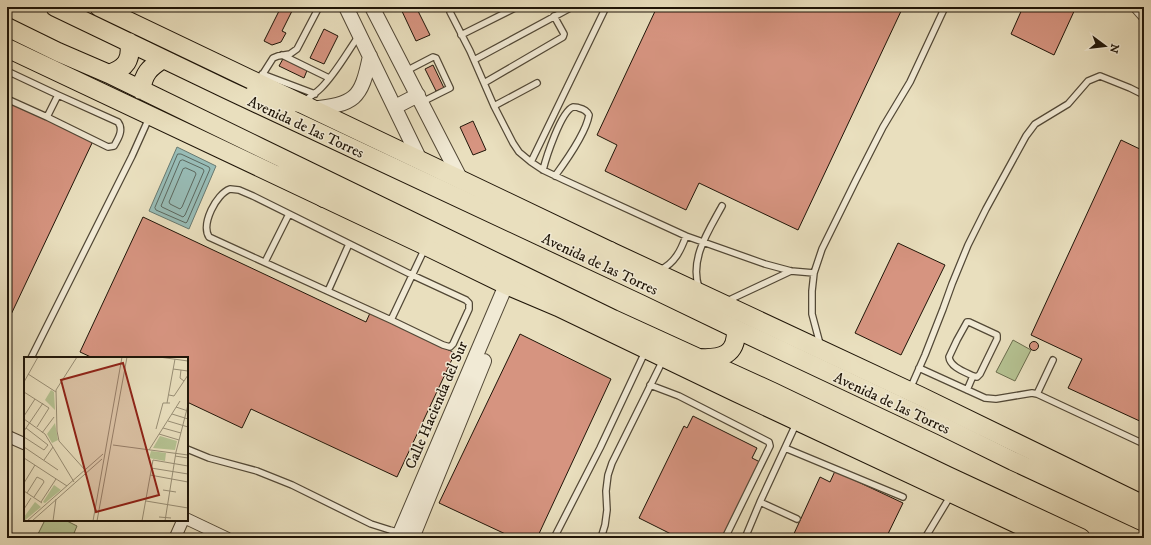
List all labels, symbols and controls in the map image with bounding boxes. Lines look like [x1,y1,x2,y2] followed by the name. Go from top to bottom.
[1085,26,1125,66] north arrow
[1106,42,1122,55] text: N
[245,92,367,163] street label: Avenida de las Torres
[539,229,661,300] street label: Avenida de las Torres
[401,338,472,472] street label: Calle Hacienda del Sur
[24,357,188,521] inset map
[831,368,953,439] street label: Avenida de las Torres

